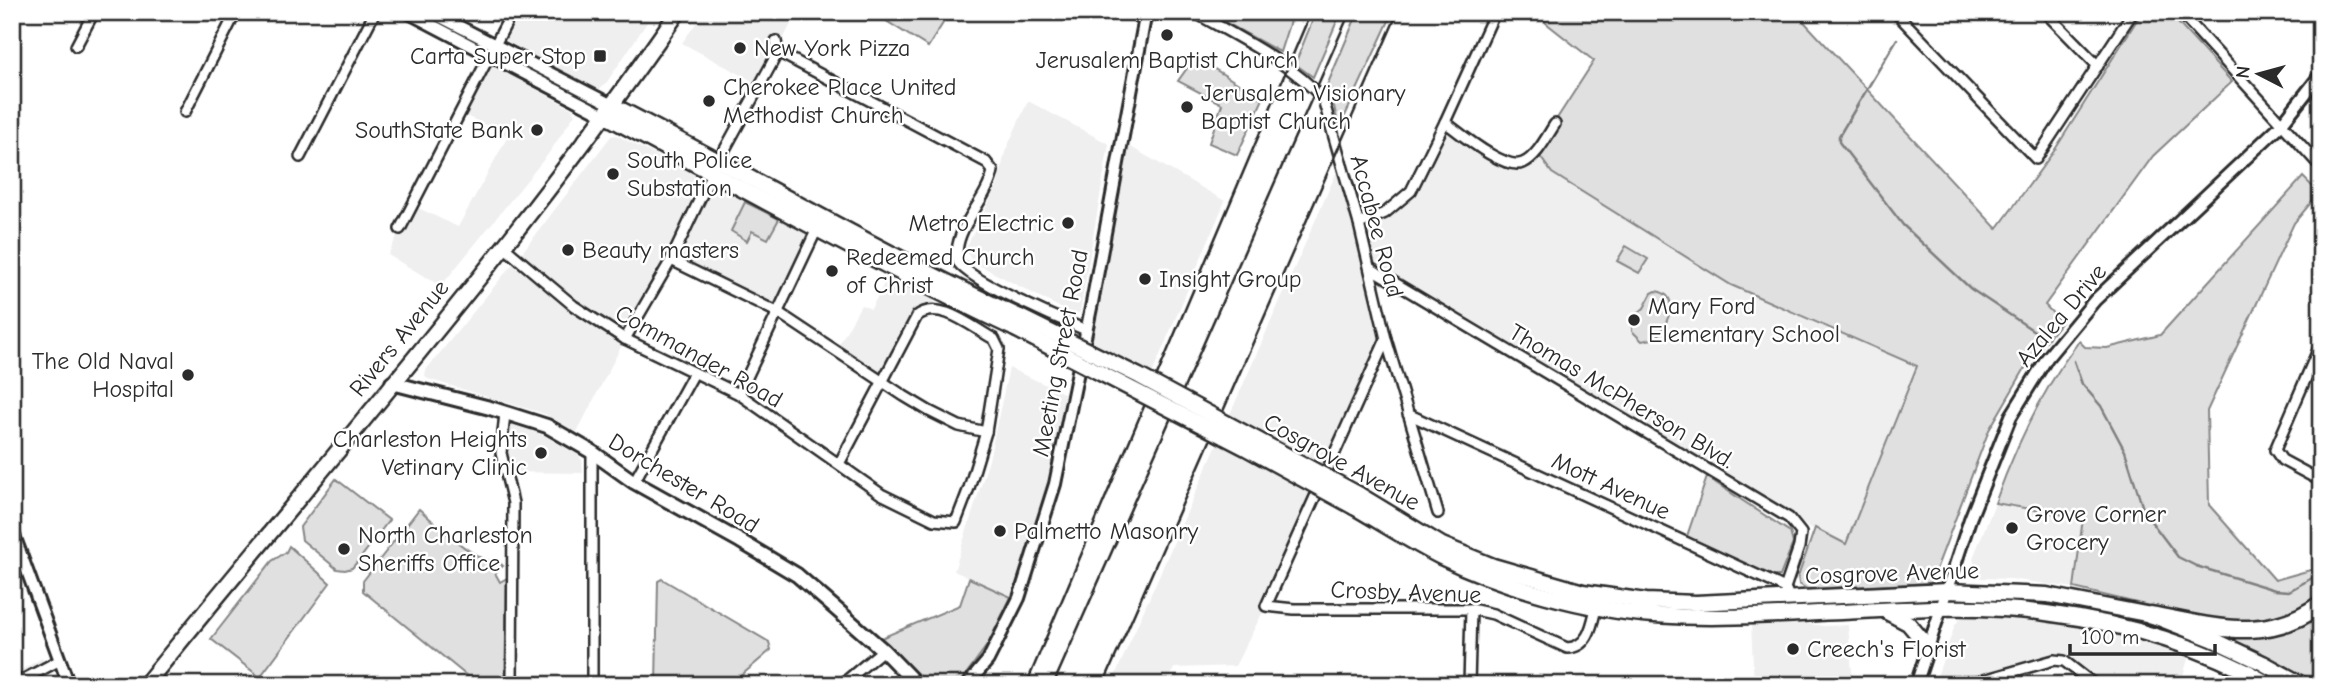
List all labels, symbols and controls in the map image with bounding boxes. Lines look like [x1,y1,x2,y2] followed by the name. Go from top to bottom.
[1159,27,1175,43] marker: Jerusalem Baptist Church
[754,34,910,62] place label: New York Pizza
[2224,38,2294,108] north arrow
[732,40,748,56] marker: New York Pizza
[410,42,586,70] place label: Carta Super Stop
[1036,46,1298,74] place label: Jerusalem Baptist Church
[592,48,608,64] marker: Carta Super Stop
[2232,65,2255,80] text: N
[723,73,957,129] place label: Cherokee Place United Methodist Church
[1201,79,1406,135] place label: Jerusalem Visionary Baptist Church
[701,93,717,109] marker: Cherokee Place United Methodist Church
[1179,99,1195,115] marker: Jerusalem Visionary Baptist Church
[355,116,523,144] place label: SouthState Bank
[529,122,545,138] marker: SouthState Bank
[627,146,752,202] place label: South Police Substation
[1345,152,1409,300] street label: Accabee Road
[605,166,621,182] marker: South Police Substation
[908,209,1054,237] place label: Metro Electric
[1060,215,1076,231] marker: Metro Electric
[582,236,739,264] place label: Beauty masters
[560,242,576,258] marker: Beauty masters
[846,243,1035,299] place label: Redeemed Church of Christ
[1026,247,1094,459] street label: Meeting Street Road
[2010,258,2112,372] street label: Azalea Drive
[824,263,840,279] marker: Redeemed Church of Christ
[1159,265,1302,293] place label: Insight Group
[1137,271,1153,287] marker: Insight Group
[343,274,455,402] street label: Rivers Avenue
[1648,292,1840,348] place label: Mary Ford Elementary School
[610,298,788,414] street label: Commander Road
[1626,312,1642,328] marker: Mary Ford Elementary School
[1504,318,1740,474] street label: Thomas McPherson Blvd.
[32,347,174,403] place label: The Old Naval Hospital
[180,367,196,383] marker: The Old Naval Hospital
[1259,408,1425,516] street label: Cosgrove Avenue
[333,425,527,481] place label: Charleston Heights Vetinary Clinic
[604,427,764,539] street label: Dorchester Road
[533,445,549,461] marker: Charleston Heights Vetinary Clinic
[1547,446,1675,526] street label: Mott Avenue
[2026,500,2167,556] place label: Grove Corner Grocery
[1014,517,1199,545] place label: Palmetto Masonry
[2004,520,2020,536] marker: Grove Corner Grocery
[358,521,533,577] place label: North Charleston Sheriffs Office
[992,523,1008,539] marker: Palmetto Masonry
[336,541,352,557] marker: North Charleston Sheriffs Office
[1805,556,1979,590] street label: Cosgrove Avenue
[1330,575,1482,609] street label: Crosby Avenue
[2070,613,2216,657] scale bar
[2081,625,2139,649] text: 100 m
[1807,635,1967,663] place label: Creech's Florist
[1785,641,1801,657] marker: Creech's Florist

